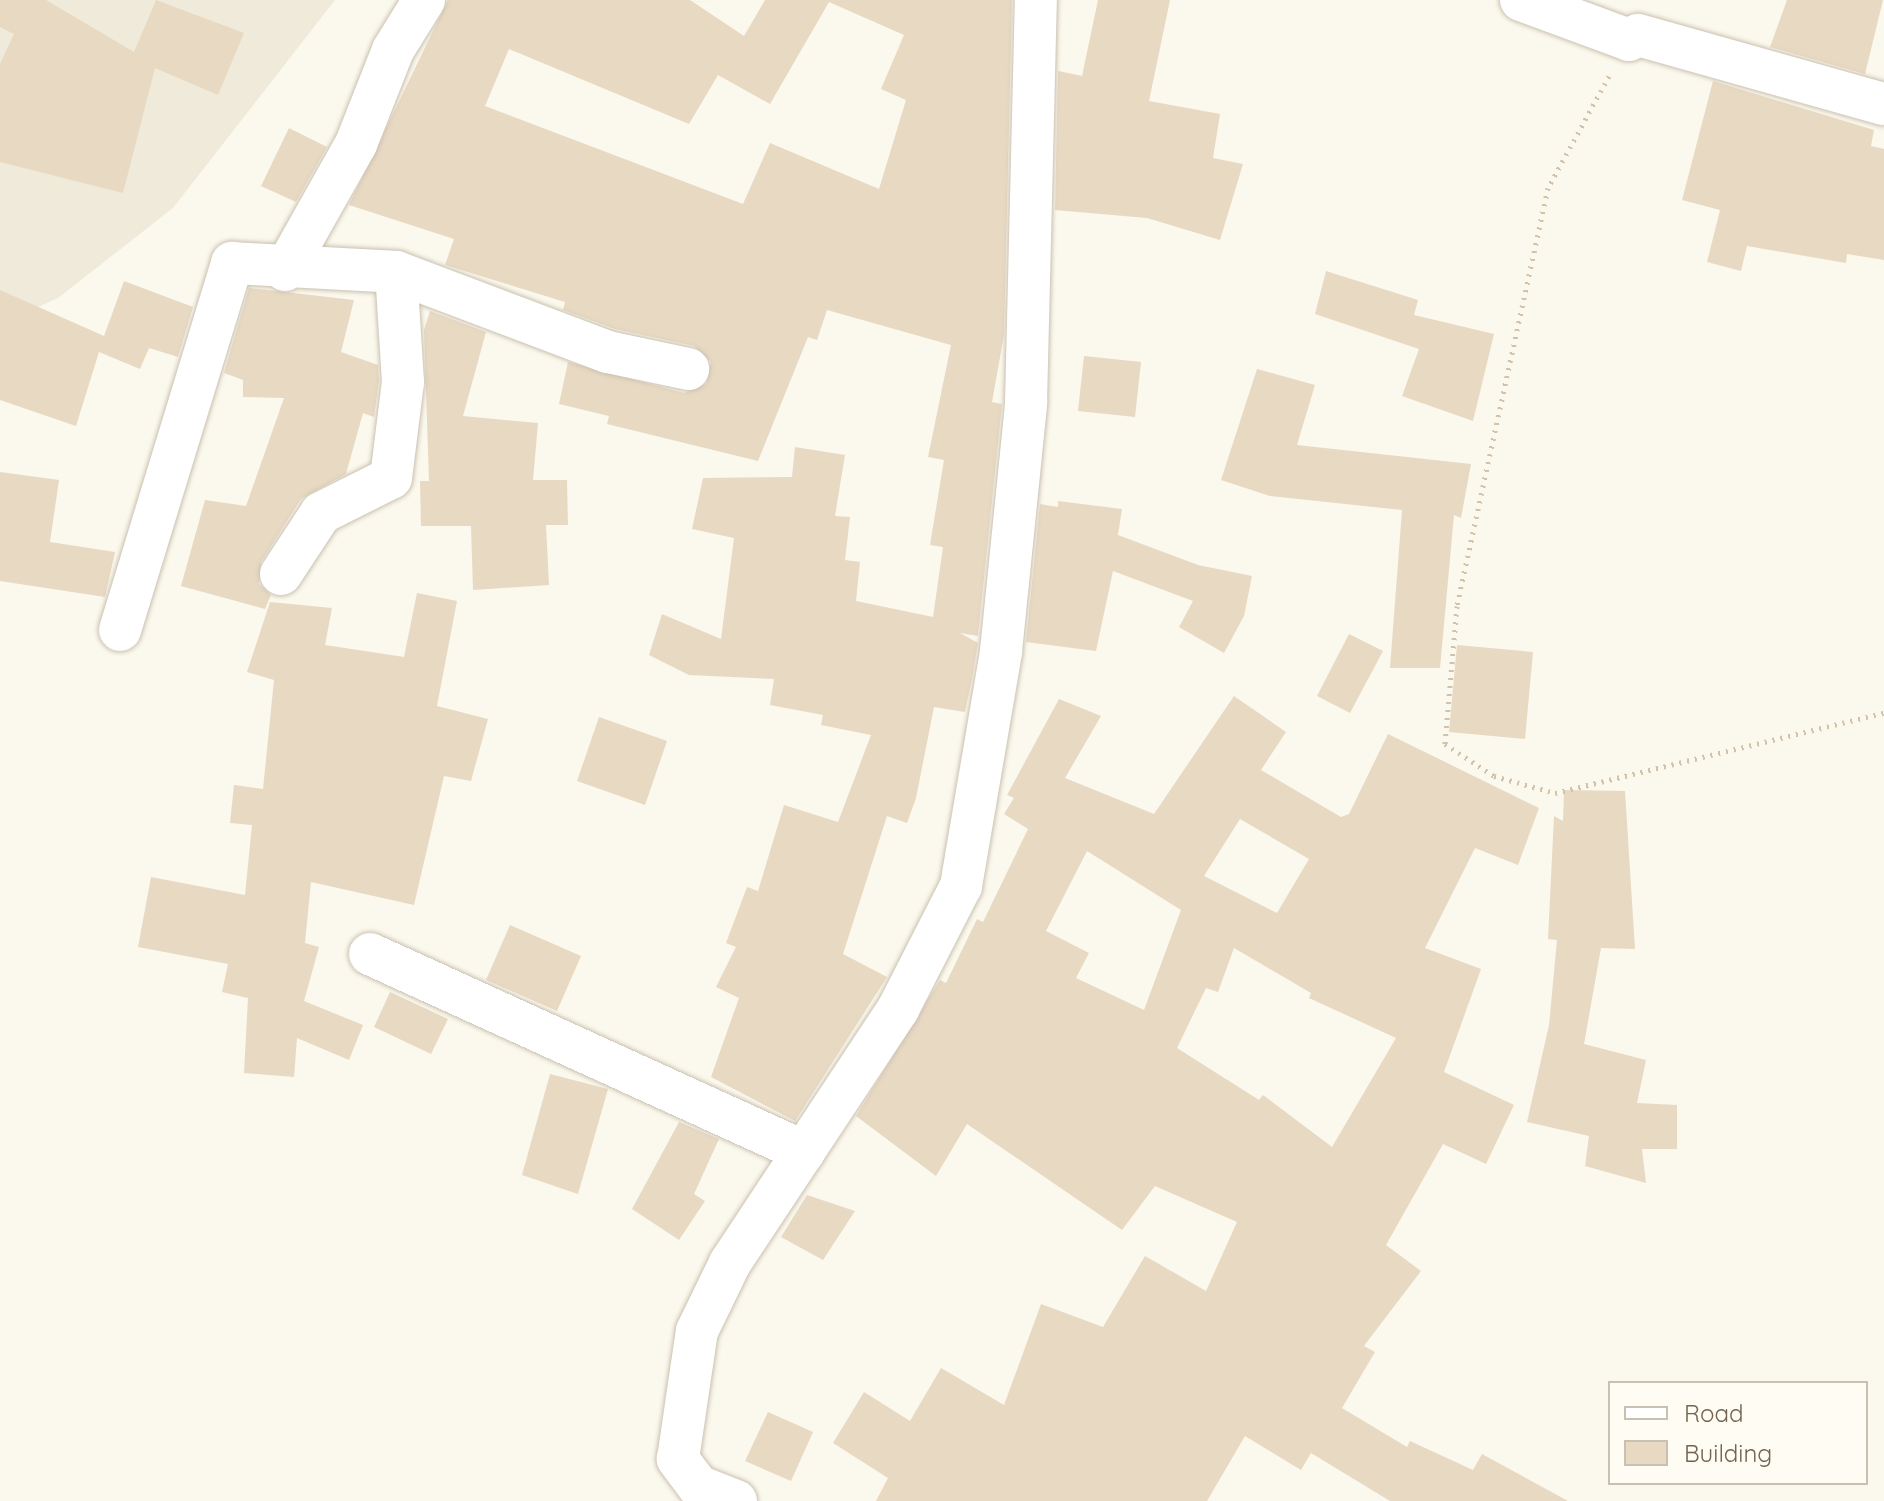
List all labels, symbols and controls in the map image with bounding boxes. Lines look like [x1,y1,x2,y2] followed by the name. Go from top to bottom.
[1608,1381,1868,1485] legend
[1684,1398,1744,1428] text: Road
[1684,1438,1772,1468] text: Building

